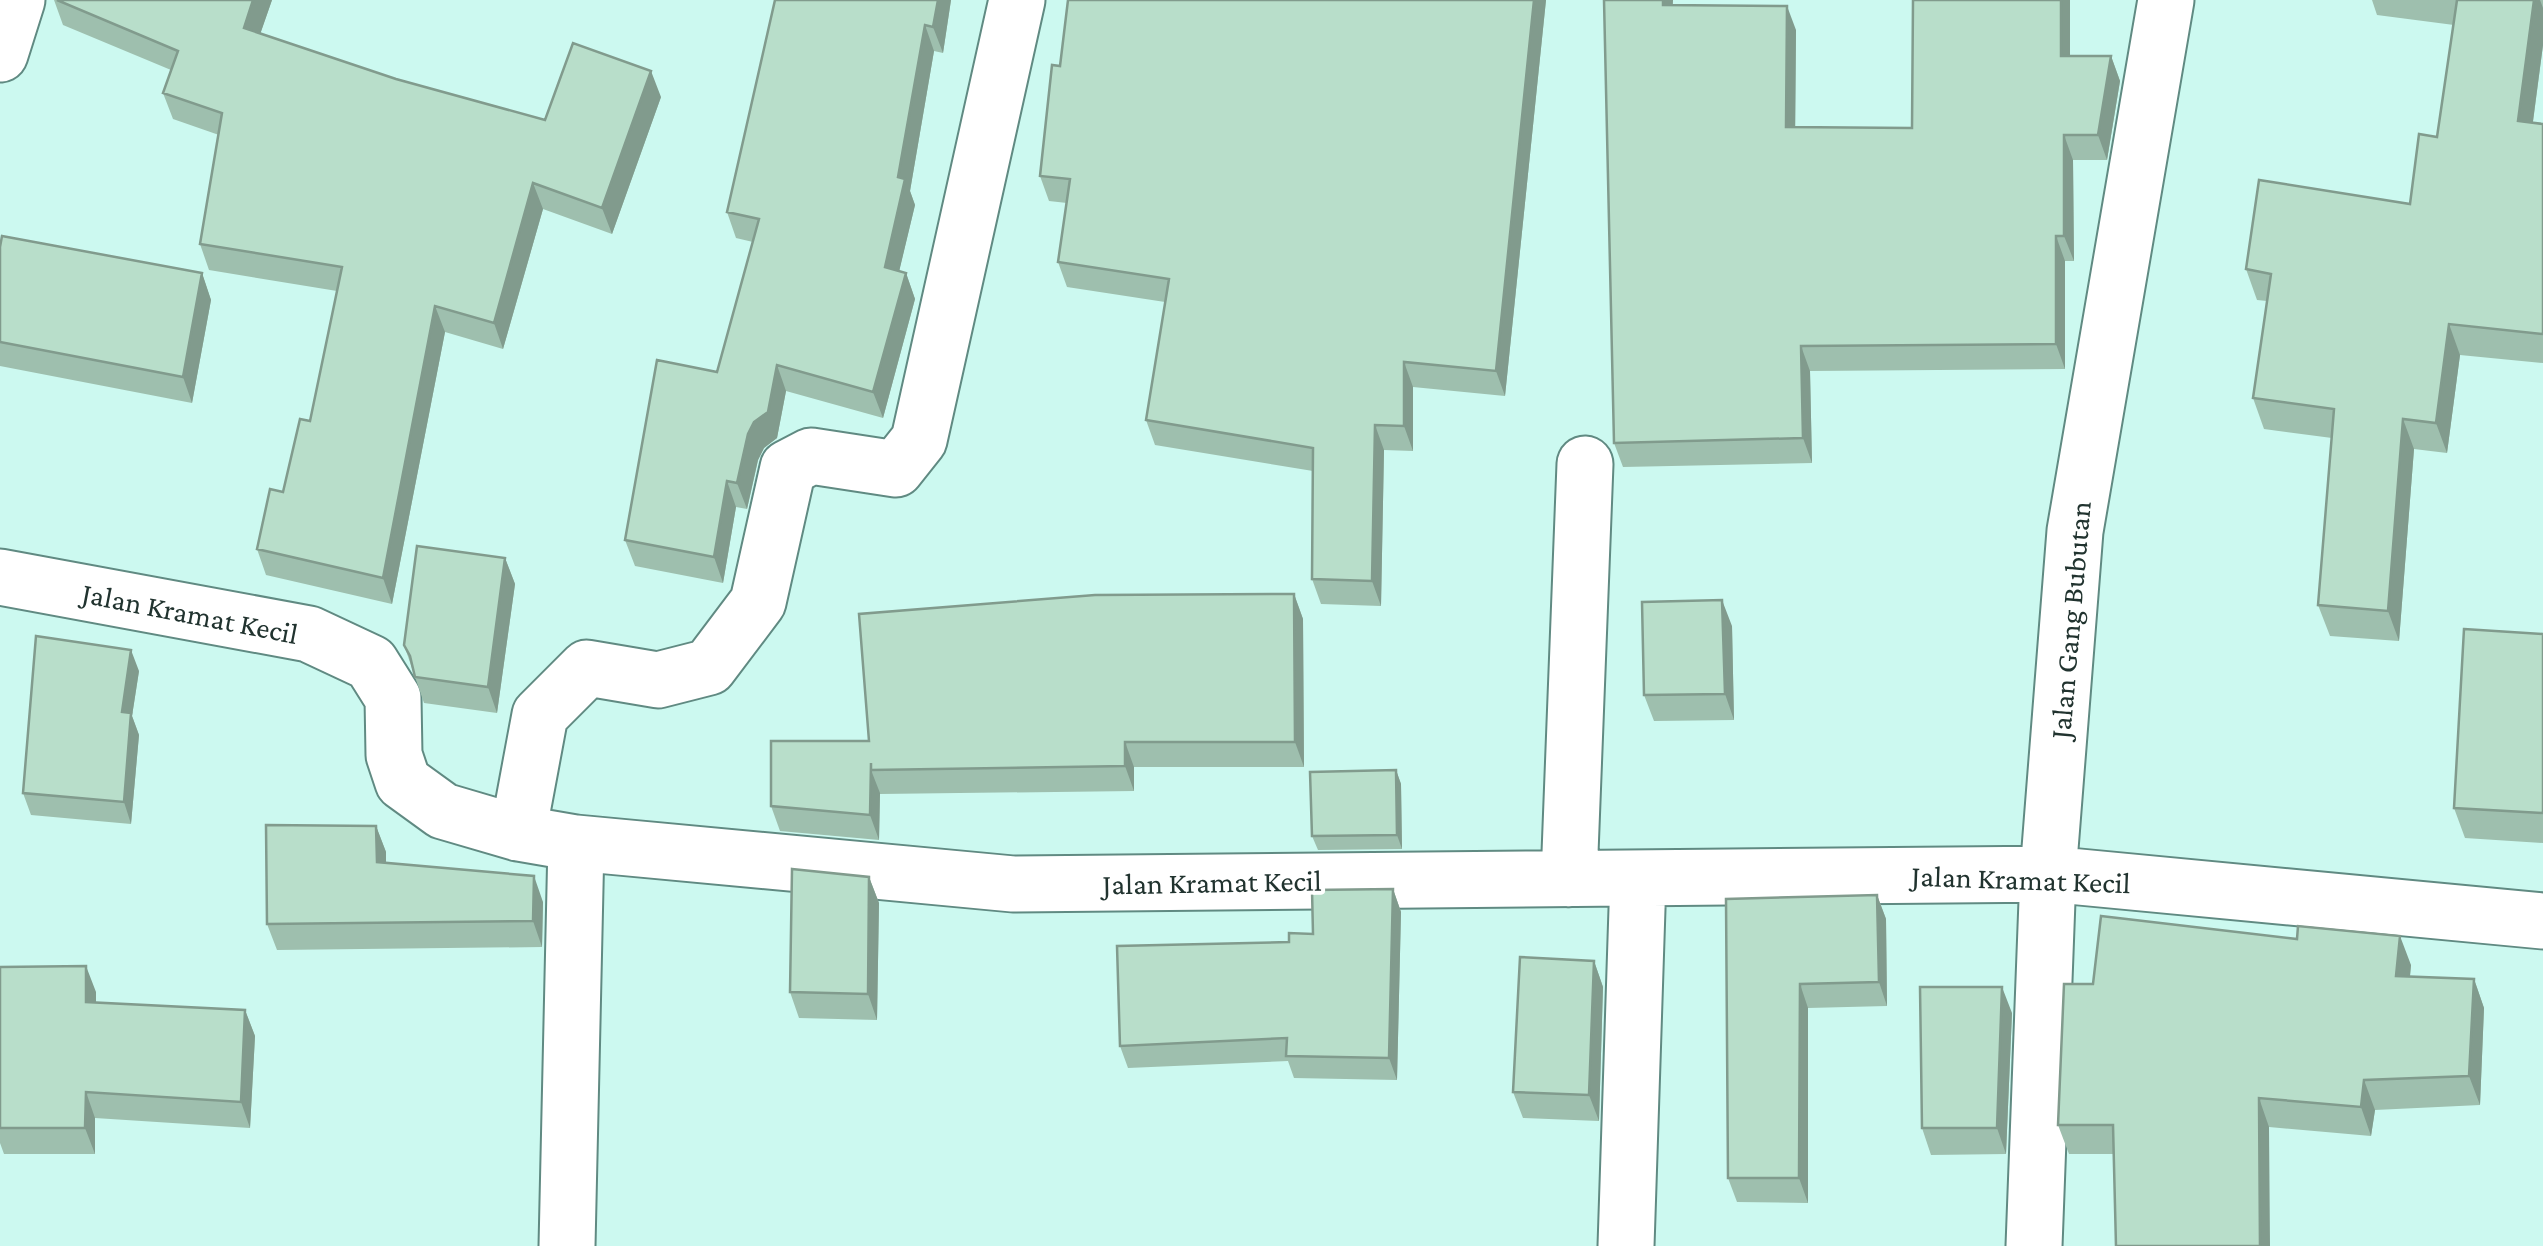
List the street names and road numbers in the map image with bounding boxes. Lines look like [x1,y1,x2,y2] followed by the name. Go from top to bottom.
[2043,500,2098,743] street label: Jalan Gang Bubutan
[76,575,301,650] street label: Jalan Kramat Kecil
[1908,859,2131,899] street label: Jalan Kramat Kecil
[1099,864,1322,900] street label: Jalan Kramat Kecil

